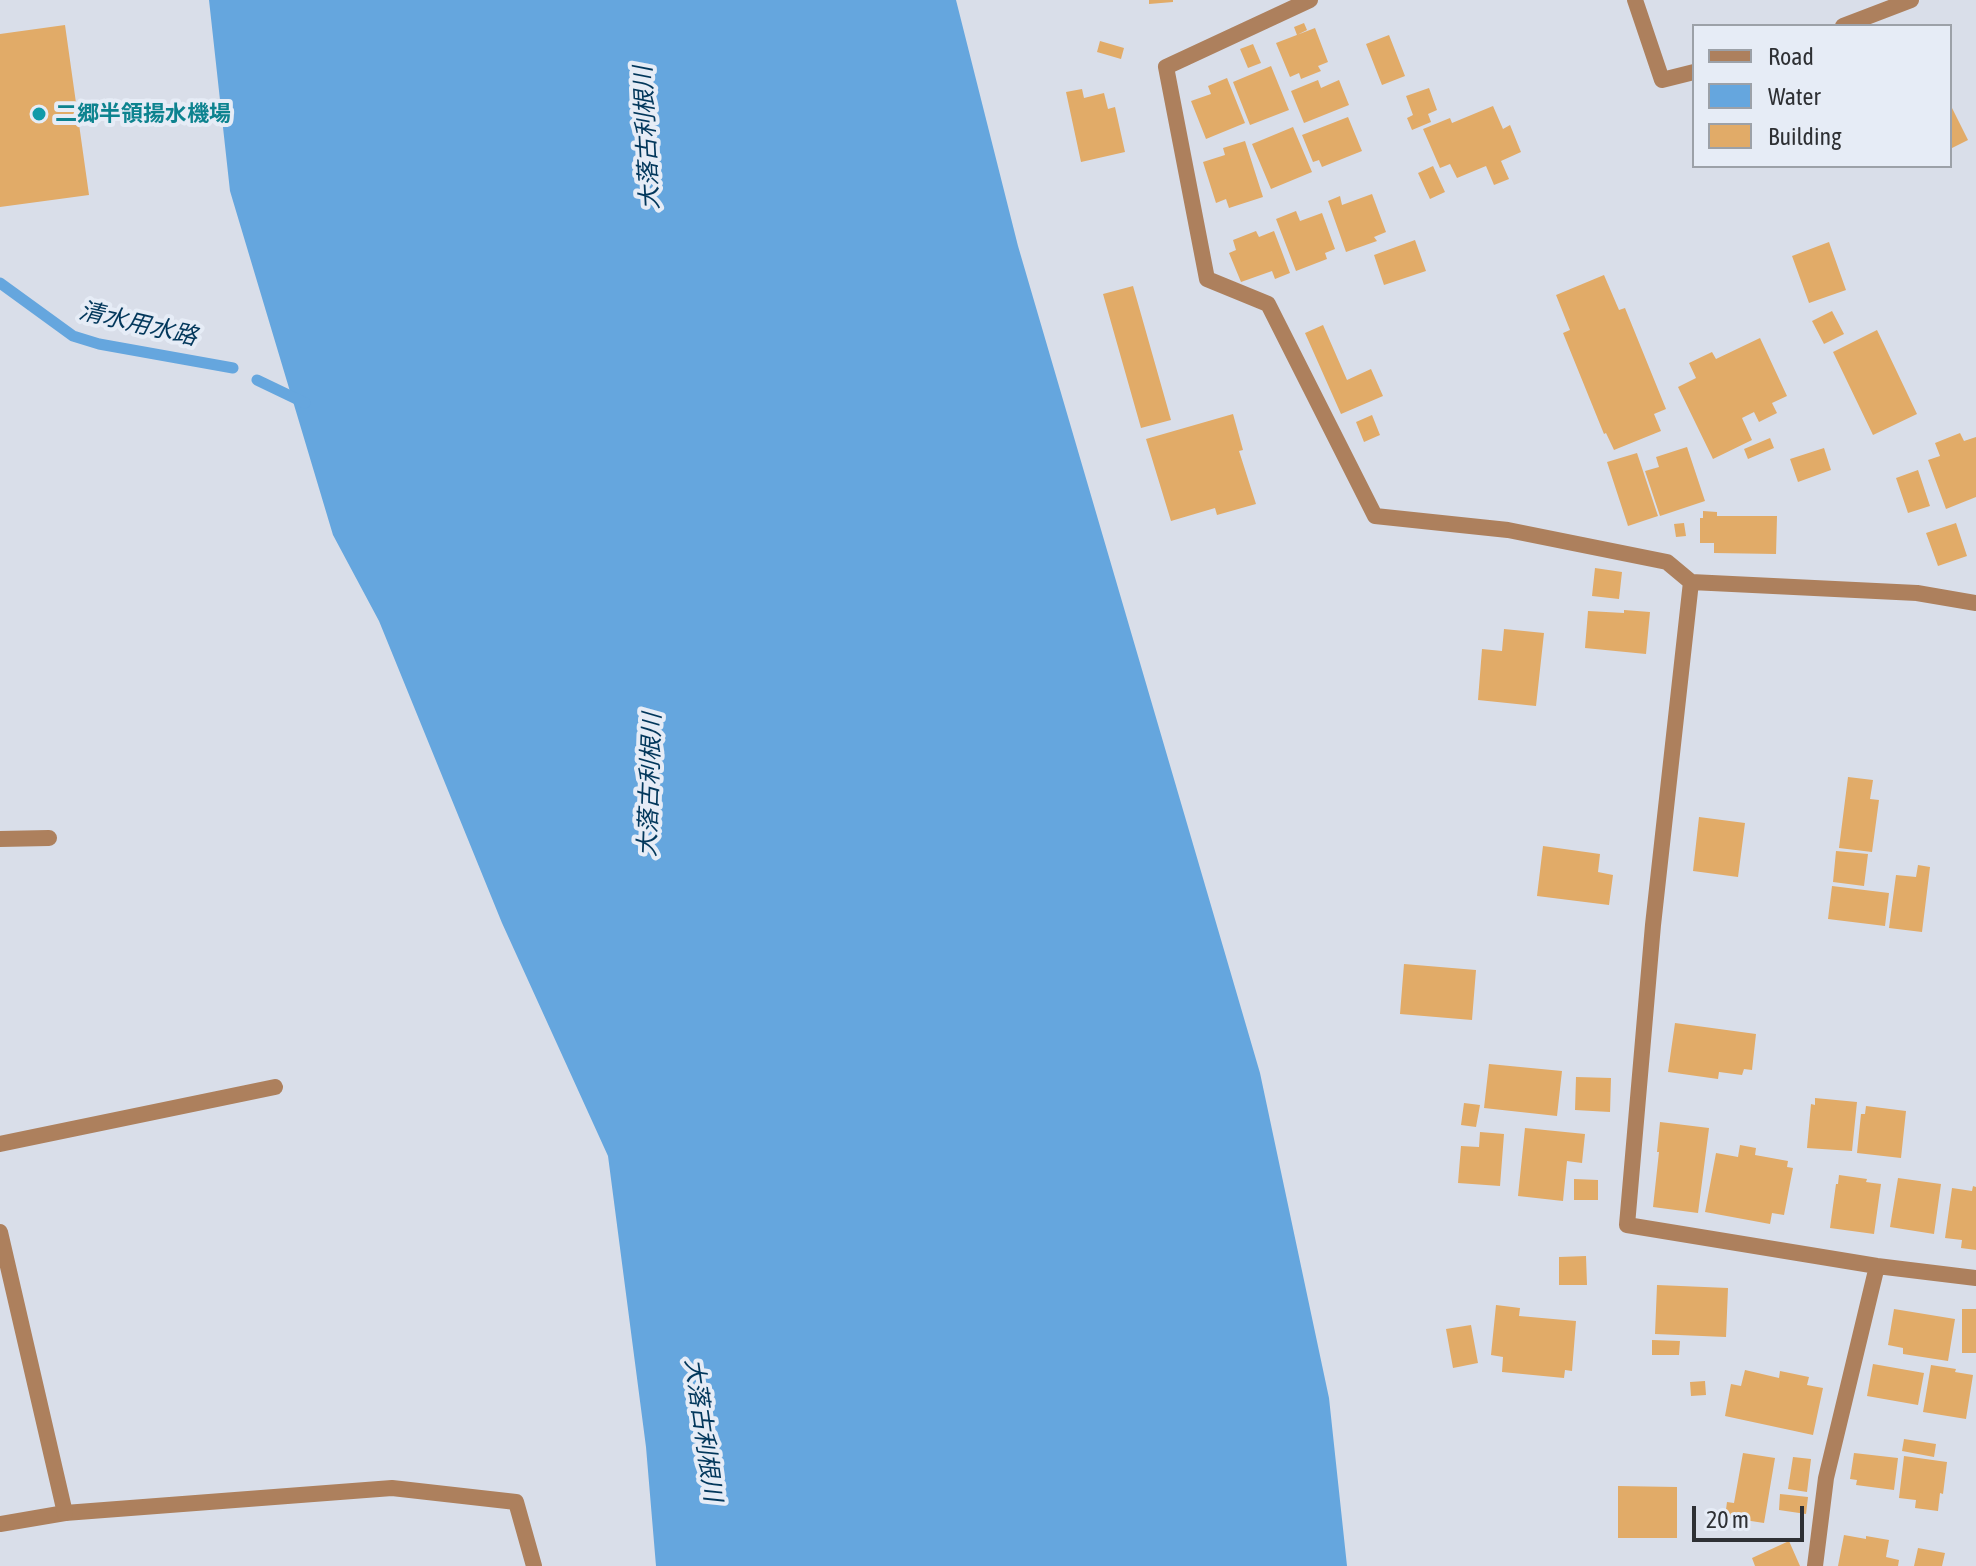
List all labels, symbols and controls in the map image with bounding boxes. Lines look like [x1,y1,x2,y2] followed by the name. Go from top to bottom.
[1692,24,1952,168] legend
[1768,43,1814,70] text: Road
[629,65,665,211] water label: 大落古利根川
[1768,83,1821,110] text: Water
[55,101,231,127] place label: 二郷半領揚水機場
[30,105,48,123] marker: 二郷半領揚水機場
[1768,123,1841,150] text: Building
[76,296,200,352] water label: 清水用水路
[633,713,667,857] water label: 大落古利根川
[679,1357,727,1503] water label: 大落古利根川
[1696,1490,1808,1540] scale bar
[1706,1506,1749,1533] text: 20 m

